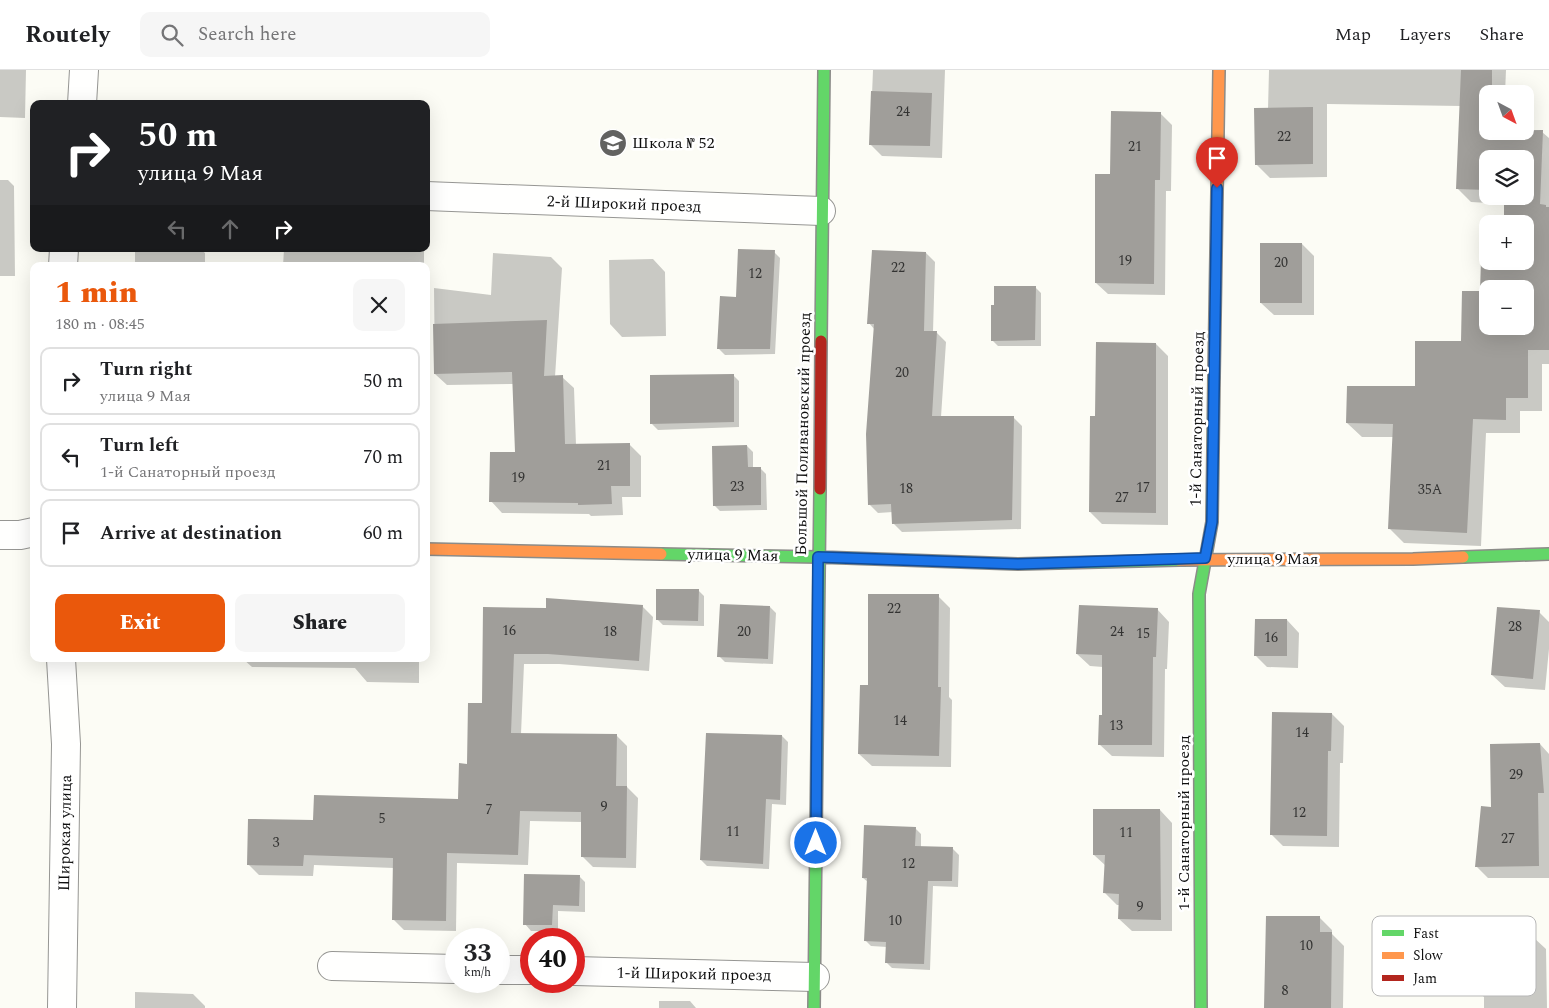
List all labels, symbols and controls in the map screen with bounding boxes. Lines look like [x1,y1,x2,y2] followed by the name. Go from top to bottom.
[140,12,490,57] search box
[25,17,110,53] text: Routely
[198,20,296,49] text: Search here
[158,21,186,49] icon: search
[1335,21,1371,48] text: Map
[1399,21,1451,48] text: Layers
[1479,21,1524,48] text: Share
[1479,85,1534,140] north arrow
[1479,85,1534,335] map controls
[896,101,910,122] house number: 24
[138,109,218,162] text: 50 m
[55,120,120,185] icon: right
[1277,126,1291,147] house number: 22
[598,128,628,158] school or university icon: Школа № 52
[632,131,715,155] place label: Школа № 52
[1128,136,1142,157] house number: 21
[1196,137,1238,188] pin
[1203,144,1231,172] icon: arrive
[1479,150,1534,205] button: layers
[138,157,263,190] text: улица 9 Мая
[546,189,702,219] street label: 2-й Широкий проезд
[163,215,191,243] icon: left
[216,215,244,243] icon: ahead
[269,215,297,243] icon: right
[1479,215,1534,270] button: +
[1118,250,1132,271] house number: 19
[1274,252,1288,273] house number: 20
[891,257,905,278] house number: 22
[748,263,762,284] house number: 12
[55,270,138,316] text: 1 min
[353,279,405,331] button: close
[1479,280,1534,335] button: −
[55,312,145,336] text: 180 m · 08:45
[789,312,817,556] street label: Большой Поливановский проезд
[1183,331,1211,507] street label: 1-й Санаторный проезд
[100,355,193,384] text: Turn right
[895,362,909,383] house number: 20
[57,367,85,395] icon: right
[363,367,403,396] text: 50 m
[100,384,191,408] text: улица 9 Мая
[100,431,179,460] text: Turn left
[57,443,85,471] icon: left
[363,443,403,472] text: 70 m
[597,455,611,476] house number: 21
[100,460,276,484] text: 1-й Санаторный проезд
[511,467,525,488] house number: 19
[730,476,744,497] house number: 23
[1136,477,1150,498] house number: 17
[899,478,913,499] house number: 18
[1418,479,1443,500] house number: 35А
[1115,487,1129,508] house number: 27
[57,519,85,547] icon: arrive
[100,519,282,548] text: Arrive at destination
[363,519,403,548] text: 60 m
[686,542,779,568] street label: улица 9 Мая
[1227,547,1318,571] street label: улица 9 Мая
[55,594,225,652] button: Exit
[235,594,405,652] button: Share
[887,598,901,619] house number: 22
[1508,616,1522,637] house number: 28
[502,620,516,641] house number: 16
[603,621,617,642] house number: 18
[737,621,751,642] house number: 20
[1110,621,1124,642] house number: 24
[1136,623,1150,644] house number: 15
[1264,627,1278,648] house number: 16
[893,710,907,731] house number: 14
[1109,715,1123,736] house number: 13
[1295,722,1309,743] house number: 14
[1172,735,1196,911] street label: 1-й Санаторный проезд
[1509,764,1523,785] house number: 29
[52,774,78,891] street label: Широкая улица
[601,796,608,817] house number: 9
[486,799,493,820] house number: 7
[1292,802,1306,823] house number: 12
[379,808,386,829] house number: 5
[789,816,841,868] position arrow
[726,821,740,842] house number: 11
[1119,822,1133,843] house number: 11
[1501,828,1515,849] house number: 27
[273,832,280,853] house number: 3
[901,853,915,874] house number: 12
[1137,896,1144,917] house number: 9
[888,910,902,931] house number: 10
[1372,916,1536,996] legend
[1413,923,1439,944] text: Fast
[520,928,585,993] speed limit sign: 40
[463,935,492,973] text: 33
[1299,935,1313,956] house number: 10
[1413,945,1443,966] text: Slow
[616,961,772,987] street label: 1-й Широкий проезд
[464,963,491,982] text: km/h
[1413,968,1437,989] text: Jam
[1282,980,1289,1001] house number: 8

